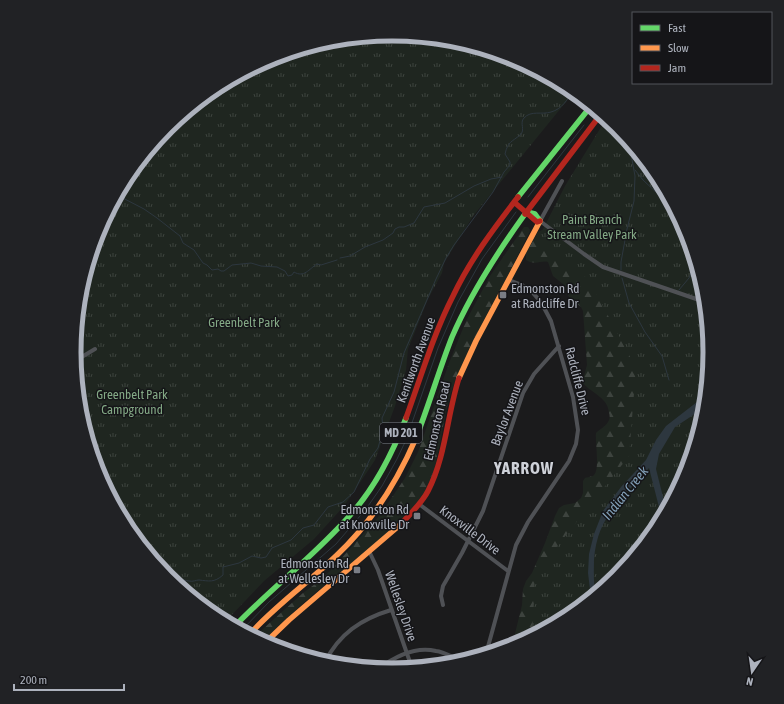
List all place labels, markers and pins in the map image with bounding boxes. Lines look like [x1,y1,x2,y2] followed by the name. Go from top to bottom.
[511,281,580,311] place label: Edmonston Rd at Radcliffe Dr
[498,290,508,300] marker: Edmonston Rd at Radcliffe Dr
[340,502,409,532] place label: Edmonston Rd at Knoxville Dr
[412,511,422,521] marker: Edmonston Rd at Knoxville Dr
[278,556,349,586] place label: Edmonston Rd at Wellesley Dr
[352,565,362,575] marker: Edmonston Rd at Wellesley Dr

